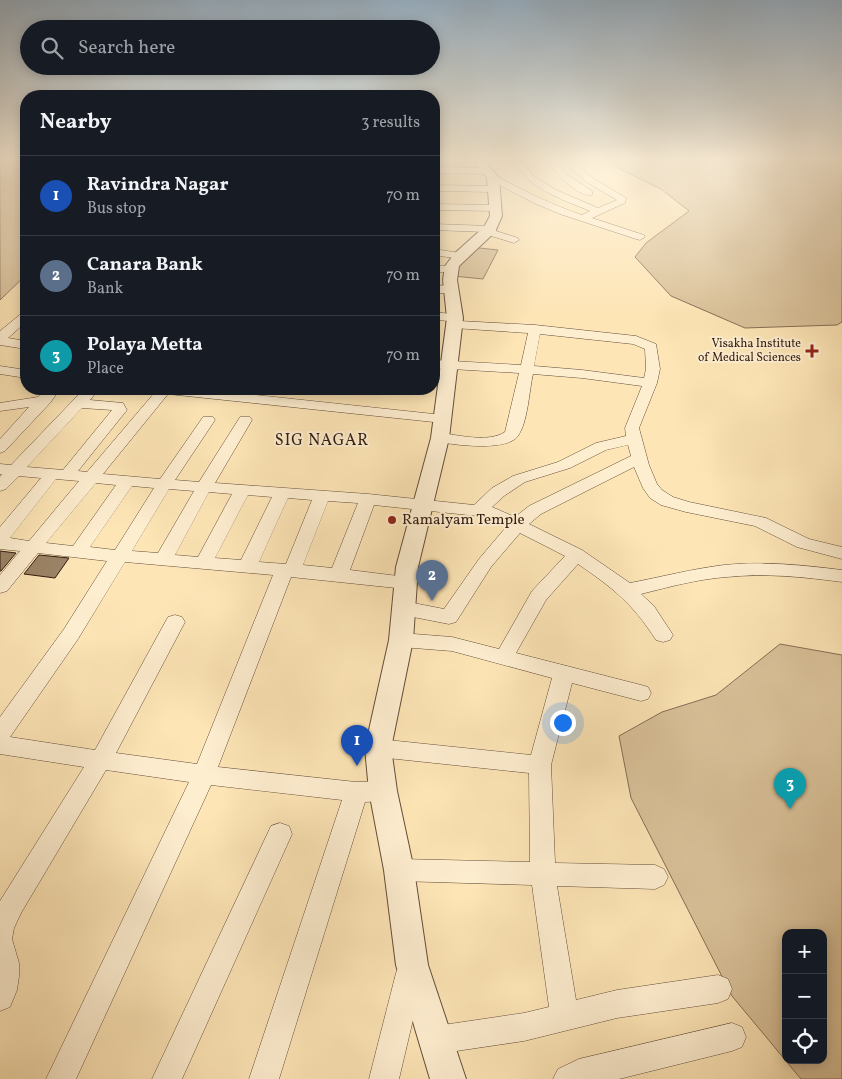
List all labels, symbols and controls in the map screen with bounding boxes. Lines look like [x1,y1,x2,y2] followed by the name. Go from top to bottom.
[20,20,440,75] search box
[38,34,66,62] icon: search
[78,35,175,61] text: Search here
[40,108,111,137] text: Nearby
[361,112,420,134] text: 3 results
[87,172,228,198] text: Ravindra Nagar
[53,185,59,207] text: 1
[386,185,420,207] text: 70 m
[87,198,146,220] text: Bus stop
[87,252,203,278] text: Canara Bank
[52,265,60,287] text: 2
[386,265,420,287] text: 70 m
[87,278,123,300] text: Bank
[87,332,203,358] text: Polaya Metta
[698,336,801,366] place label: Visakha Institute of Medical Sciences
[805,344,819,358] marker: Visakha Institute of Medical Sciences
[52,345,60,367] text: 3
[386,345,420,367] text: 70 m
[87,358,124,380] text: Place
[275,430,369,452] district label: SIG NAGAR
[402,510,525,531] place label: Ramalyam Temple
[386,514,398,526] marker: Ramalyam Temple
[416,560,448,601] pin: 2
[550,710,576,736] your location
[341,725,373,766] pin: 1
[774,768,806,809] pin: 3
[782,929,827,1064] map controls
[782,929,827,974] button: +
[782,974,827,1019] button: −
[782,1019,827,1064] button: locate

